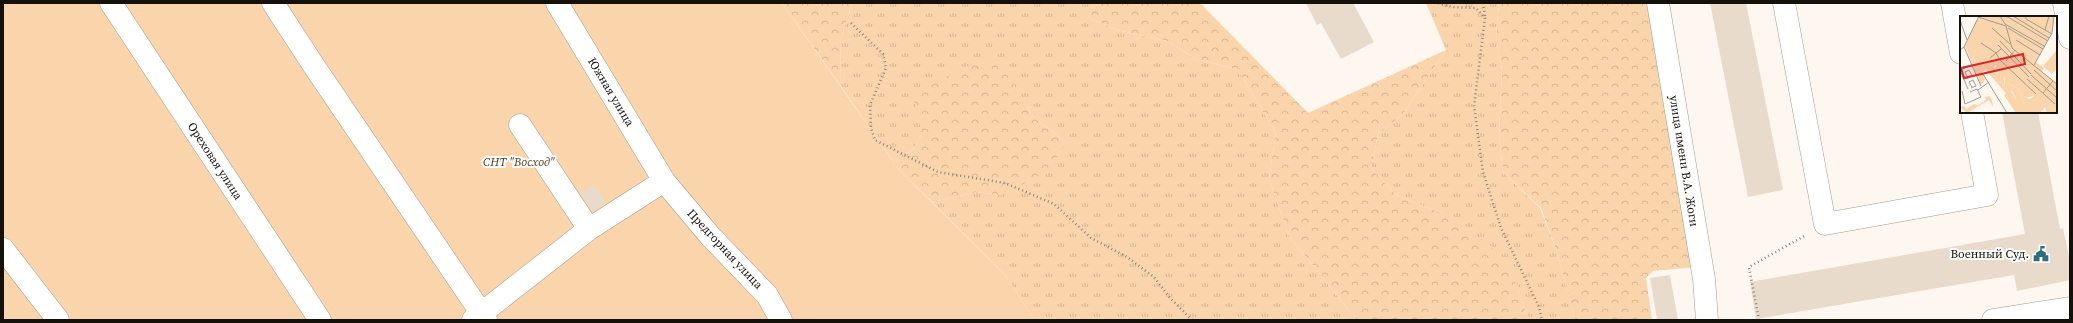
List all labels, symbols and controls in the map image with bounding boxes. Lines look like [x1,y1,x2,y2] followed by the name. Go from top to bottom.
[1960,16,2057,113] inset map
[584,55,638,130] street label: Южная улица
[1666,94,1702,228] street label: улица имени В.А. Жоги
[184,119,247,204] street label: Ореховая улица
[483,154,555,170] park label: СНТ "Восход"
[684,205,767,293] street label: Предгорная улица
[2032,245,2050,263] public building icon: Военный Суд.
[1951,246,2029,262] place label: Военный Суд.

